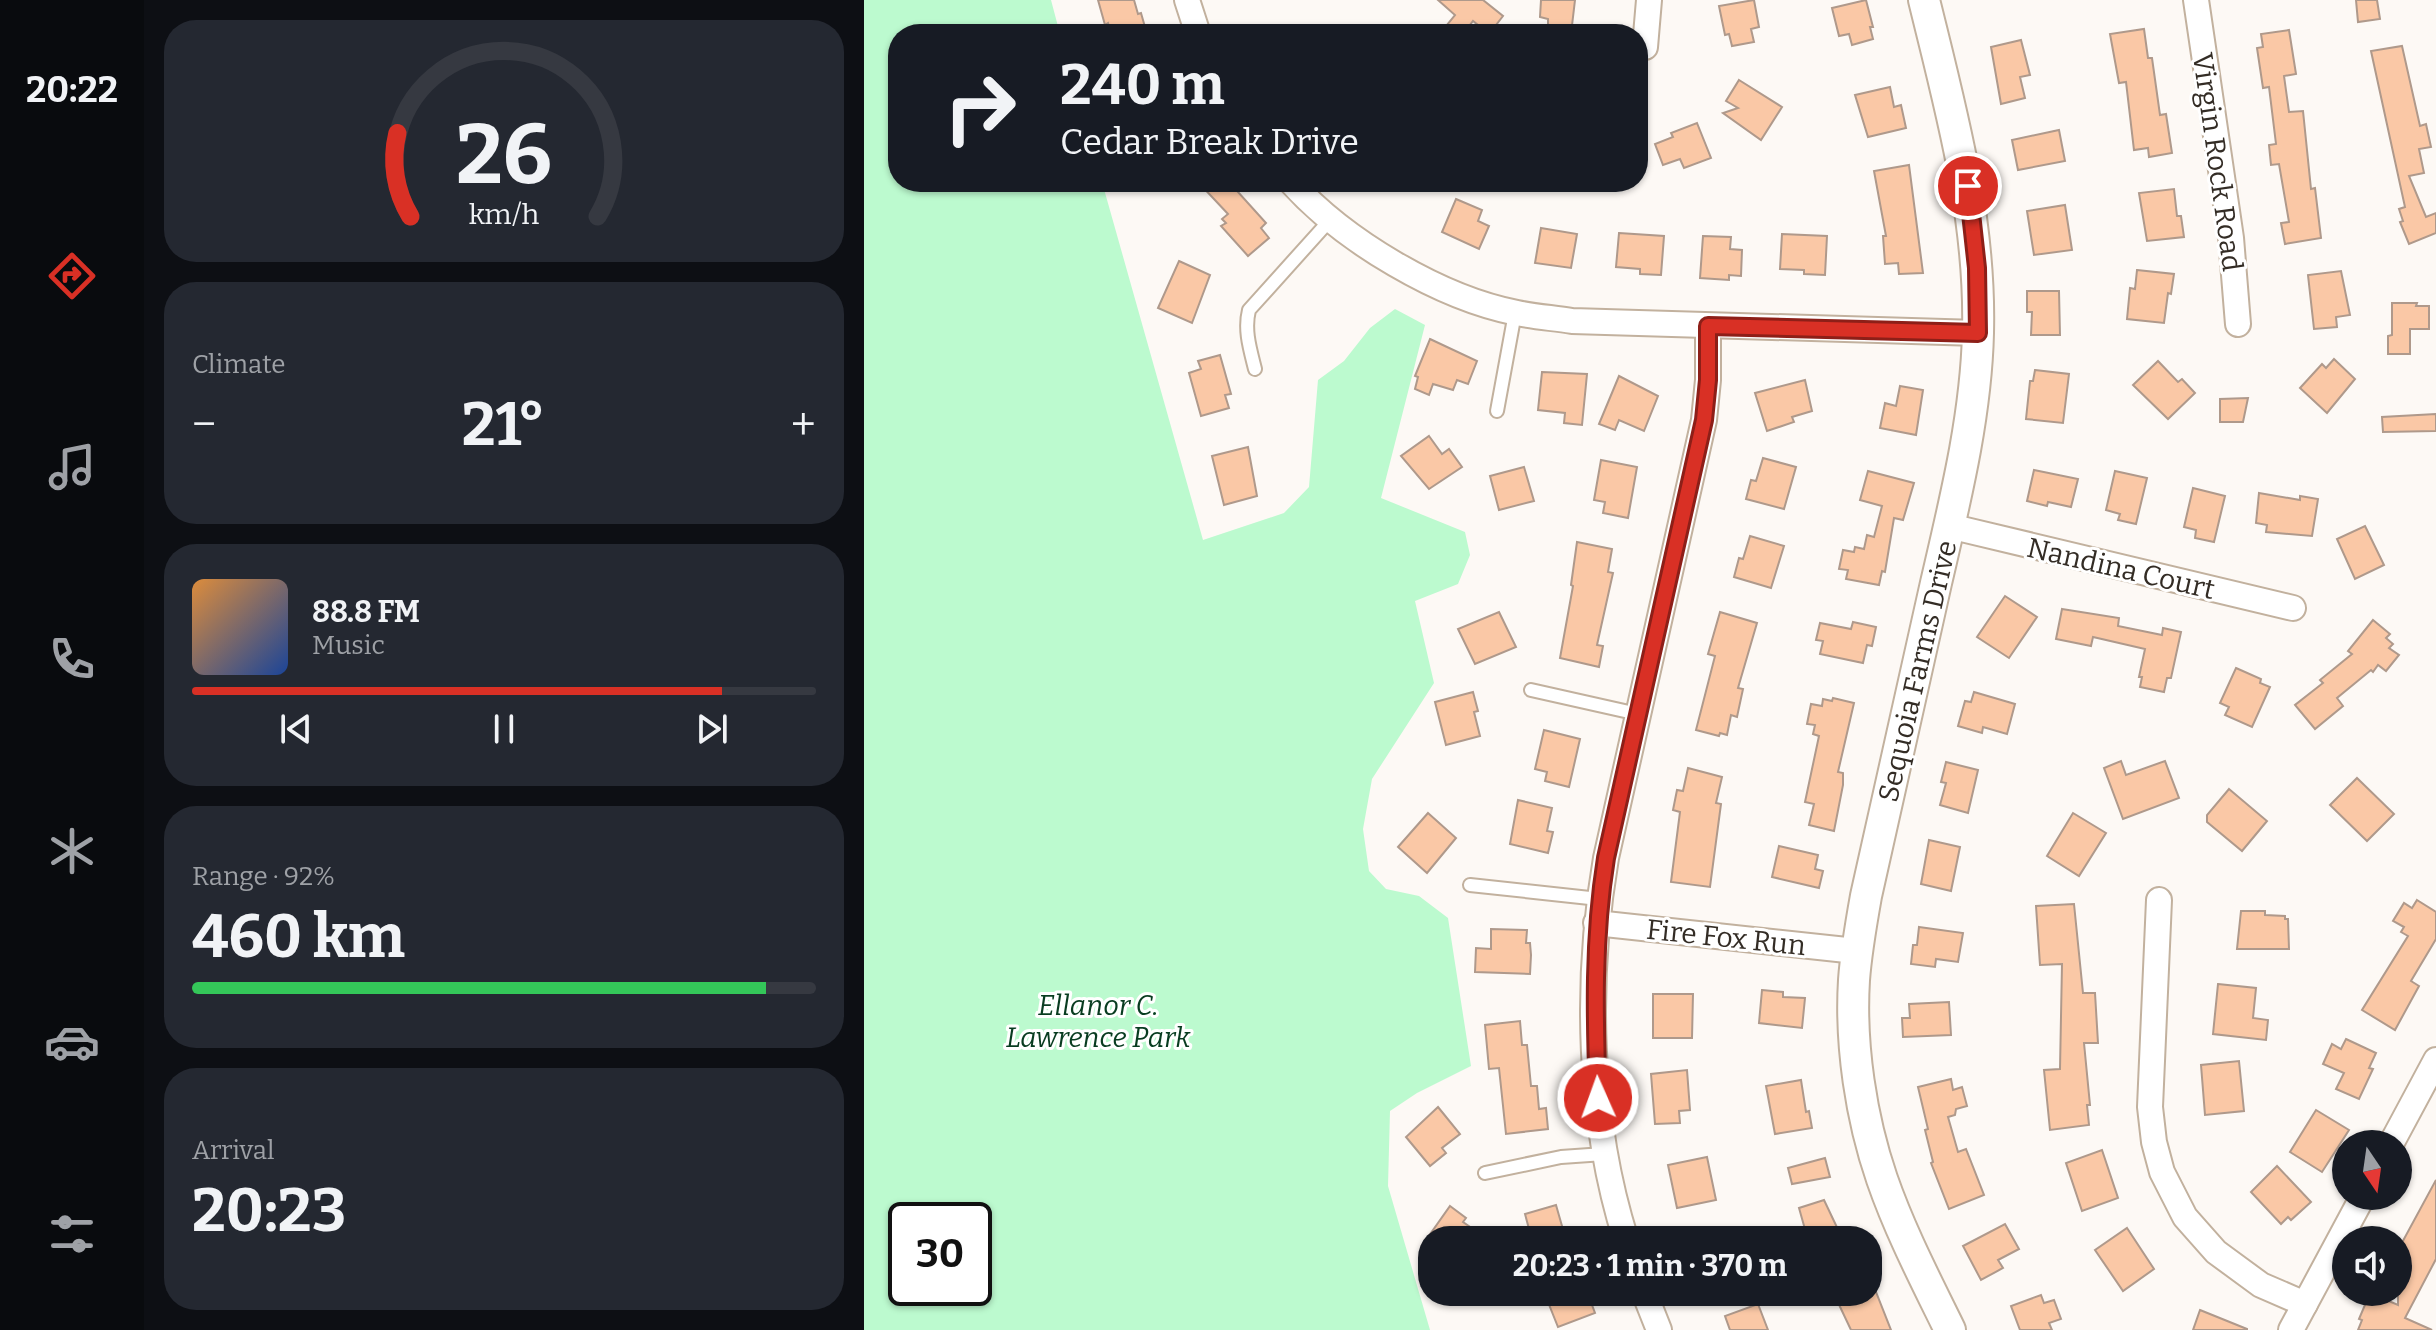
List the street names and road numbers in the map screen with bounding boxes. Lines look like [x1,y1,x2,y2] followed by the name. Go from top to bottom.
[2186,51,2249,273] street label: Virgin Rock Road
[2024,531,2218,606] street label: Nandina Court
[1871,537,1964,805] street label: Sequoia Farms Drive
[1645,913,1807,962] street label: Fire Fox Run

